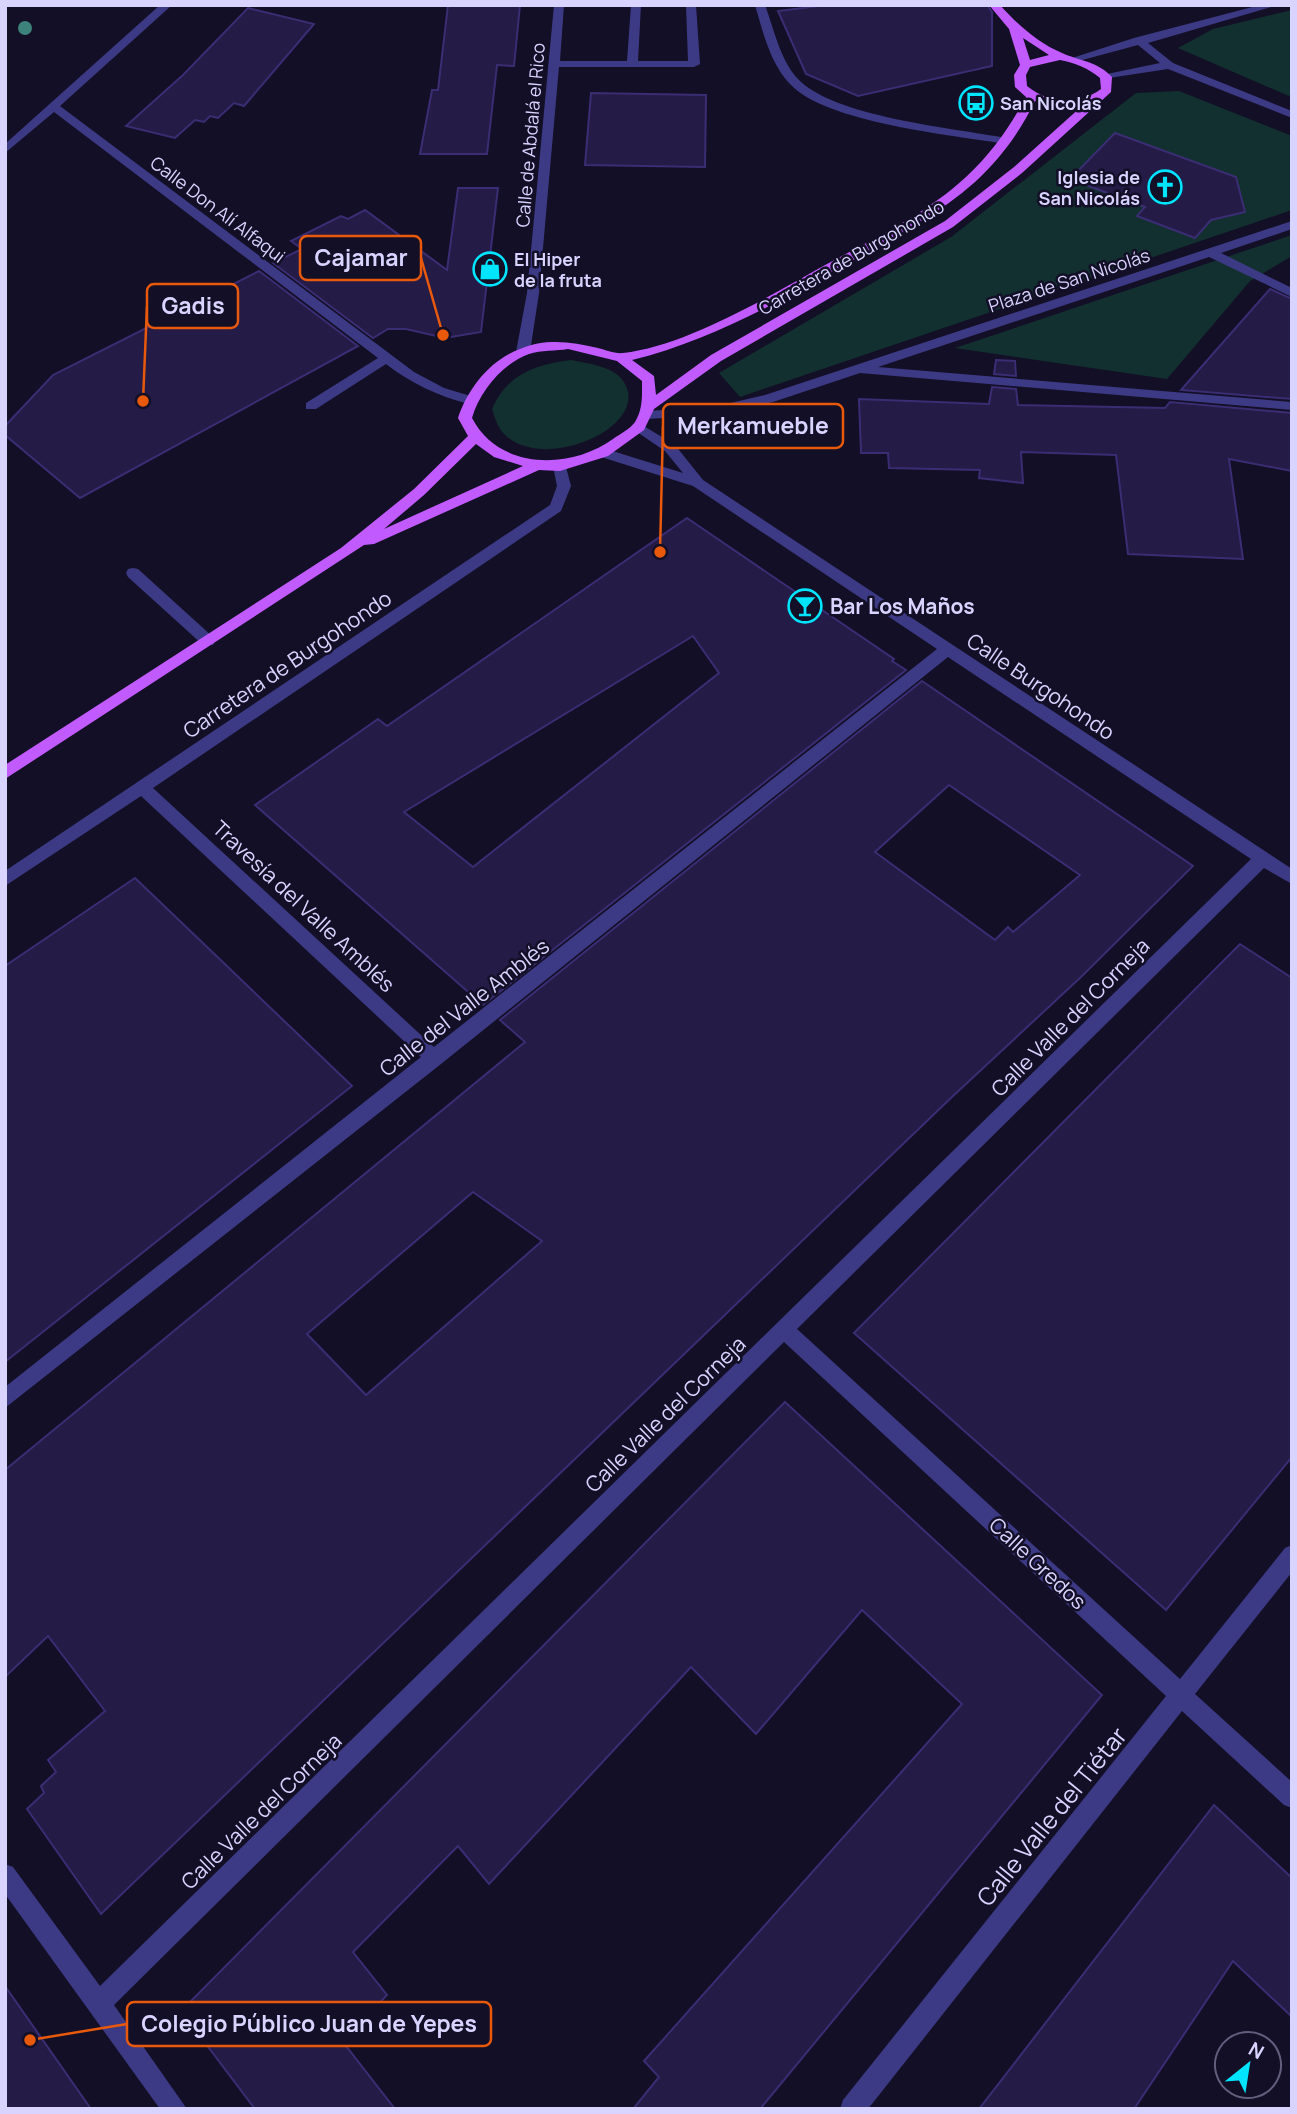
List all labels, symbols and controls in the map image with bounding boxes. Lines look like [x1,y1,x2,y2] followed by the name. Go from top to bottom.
[510,42,550,228] street label: Calle de Abdalá el Rico
[957,84,995,122] bus stop icon: San Nicolás
[1000,91,1102,115] place label: San Nicolás
[146,150,290,268] street label: Calle Don Alí Alfaqui
[1039,165,1140,210] place label: Iglesia de San Nicolás
[1146,168,1184,206] church icon: Iglesia de San Nicolás
[754,194,948,320] street label: Carretera de Burgohondo
[300,236,421,280] callout: Cajamar
[314,241,408,273] text: Cajamar
[985,243,1153,317] street label: Plaza de San Nicolás
[514,247,602,292] place label: El Hiper de la fruta
[471,250,509,288] shop icon: El Hiper de la fruta
[147,284,238,328] callout: Gadis
[161,289,225,321] text: Gadis
[663,404,843,448] callout: Merkamueble
[677,409,829,441] text: Merkamueble
[177,584,397,744] street label: Carretera de Burgohondo
[786,587,824,625] bar icon: Bar Los Maños
[830,592,975,620] place label: Bar Los Maños
[962,626,1120,746] street label: Calle Burgohondo
[207,814,401,998] street label: Travesía del Valle Amblés
[373,932,555,1082] street label: Calle del Valle Amblés
[985,932,1155,1102] street label: Calle Valle del Corneja
[579,1330,751,1498] street label: Calle Valle del Corneja
[983,1511,1093,1615] street label: Calle Gredos
[968,1719,1134,1912] street label: Calle Valle del Tiétar
[175,1727,347,1895] street label: Calle Valle del Corneja
[127,2002,491,2046] callout: Colegio Público Juan de Yepes
[141,2007,477,2039] text: Colegio Público Juan de Yepes
[1213,2030,1283,2100] north arrow
[1244,2036,1269,2065] text: N

